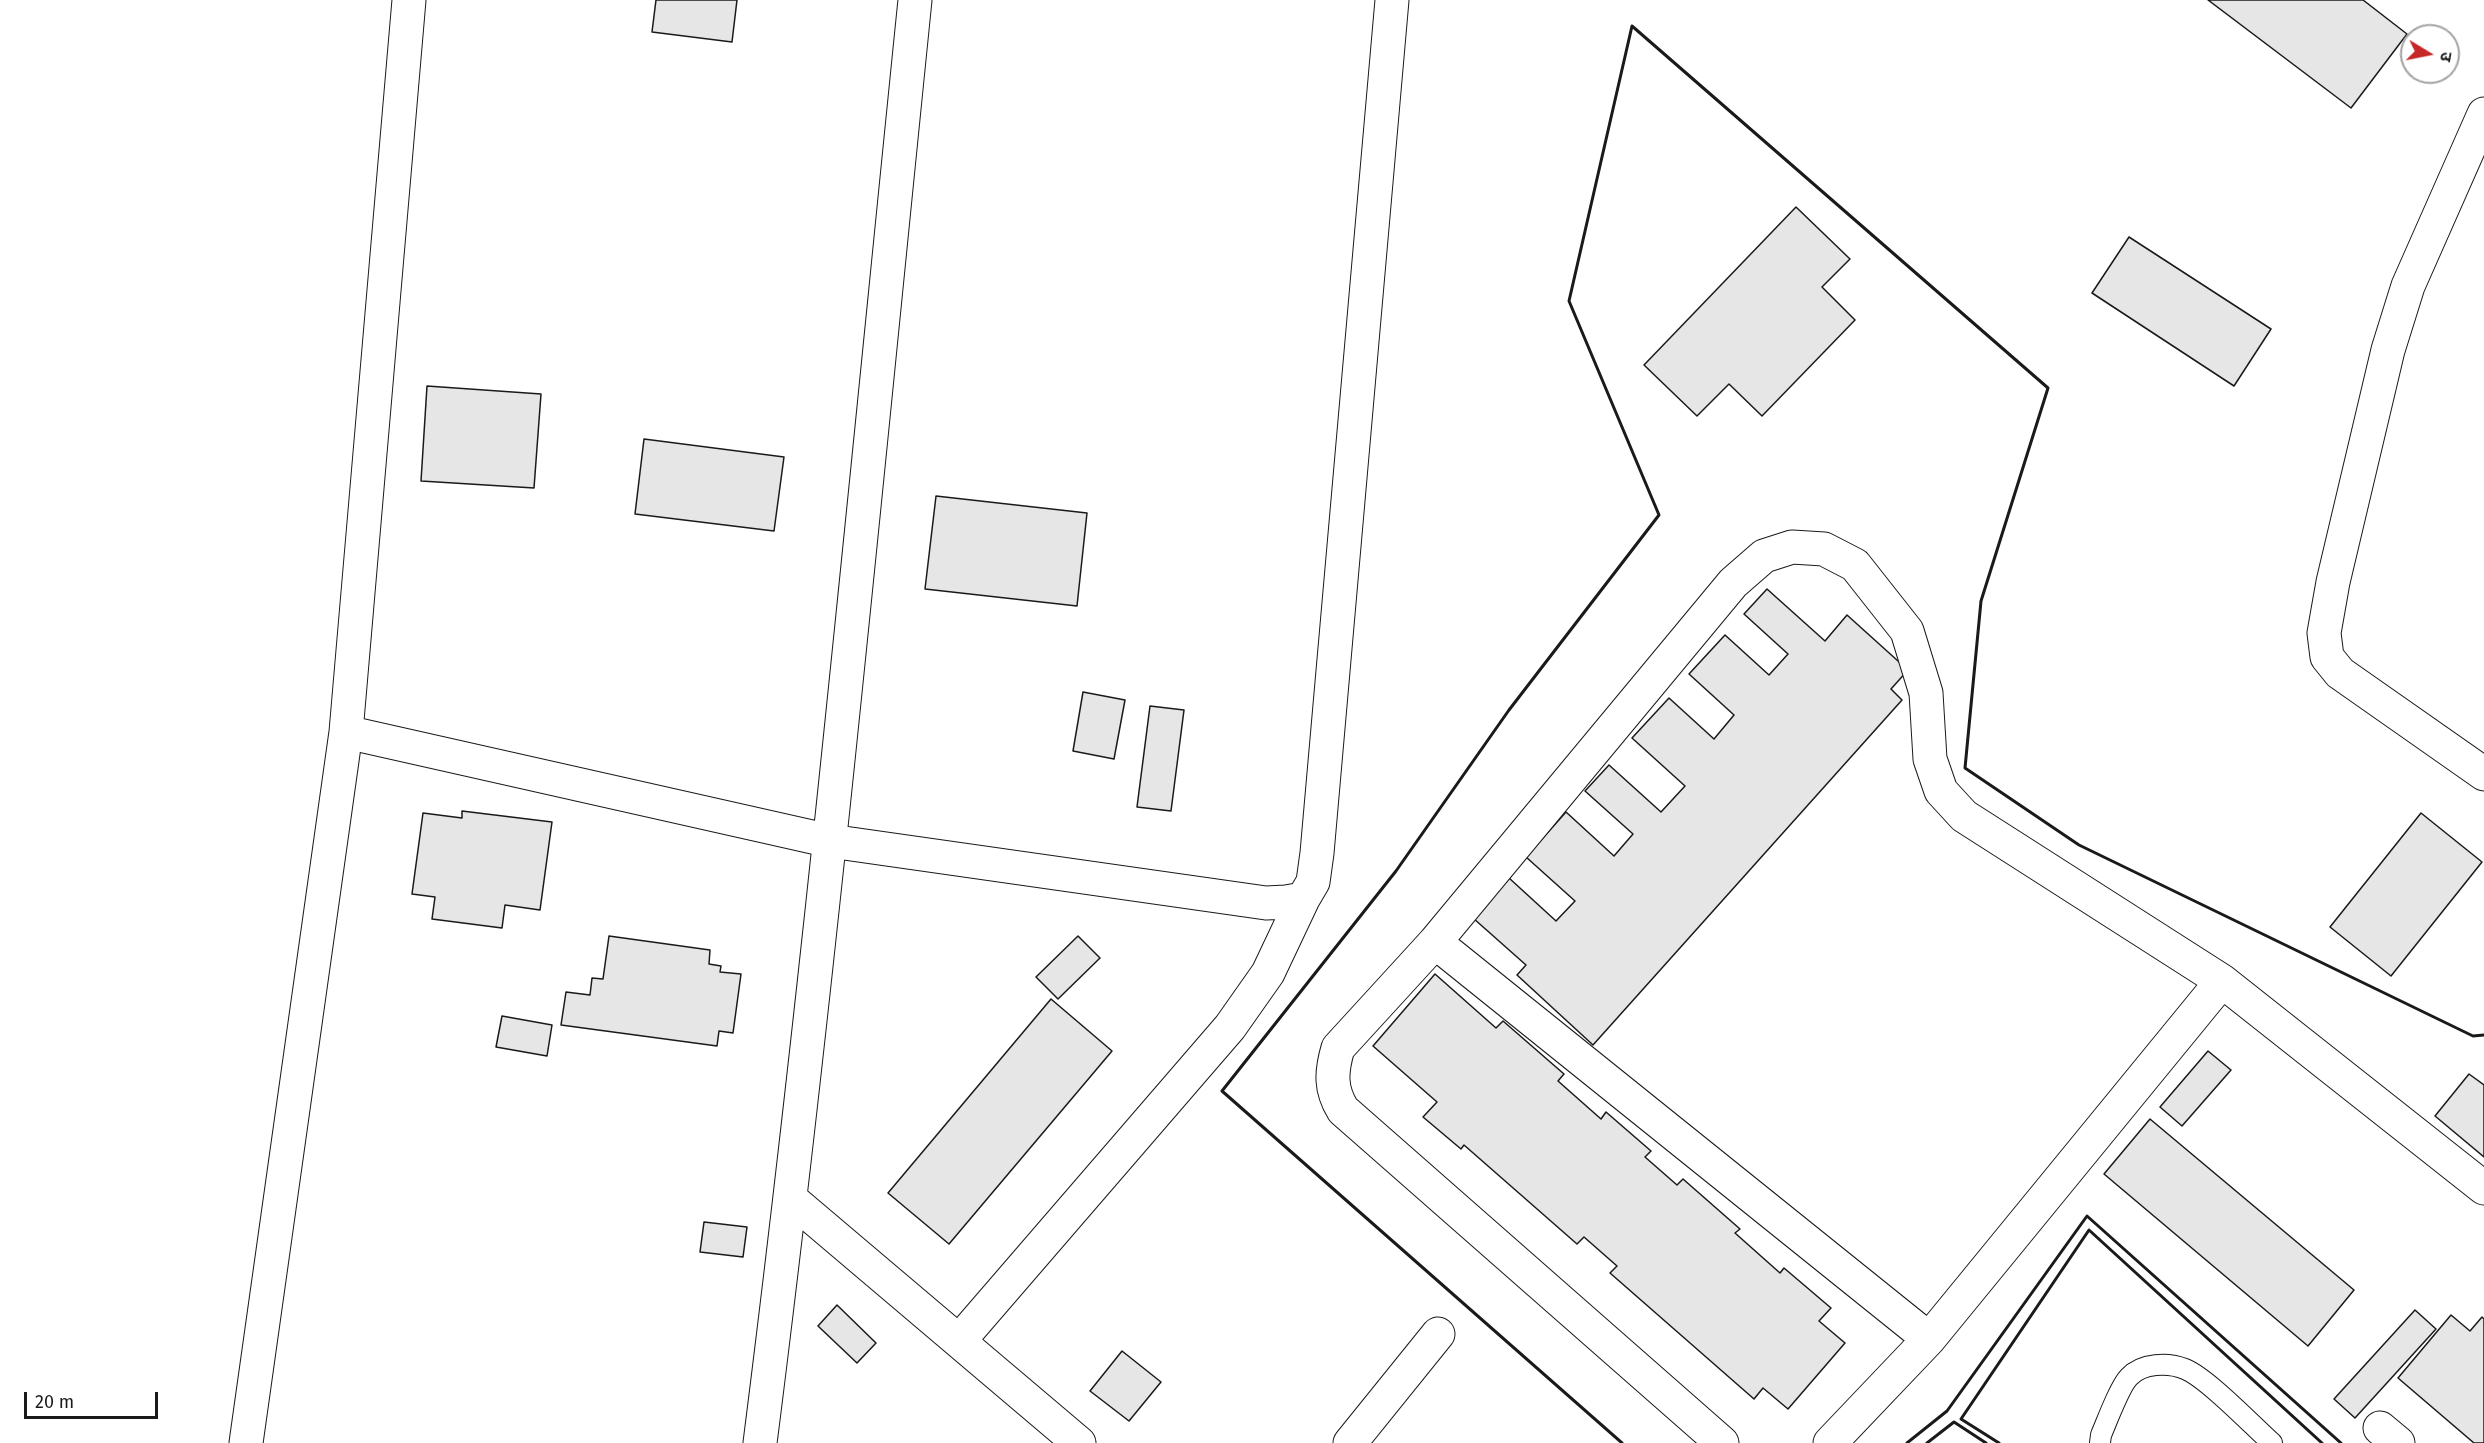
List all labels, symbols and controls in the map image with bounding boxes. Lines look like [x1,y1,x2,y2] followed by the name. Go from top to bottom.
[2400,24,2460,84] north arrow
[2436,51,2456,63] text: उ
[27,1380,160,1418] scale bar
[35,1391,74,1413] text: 20 m

